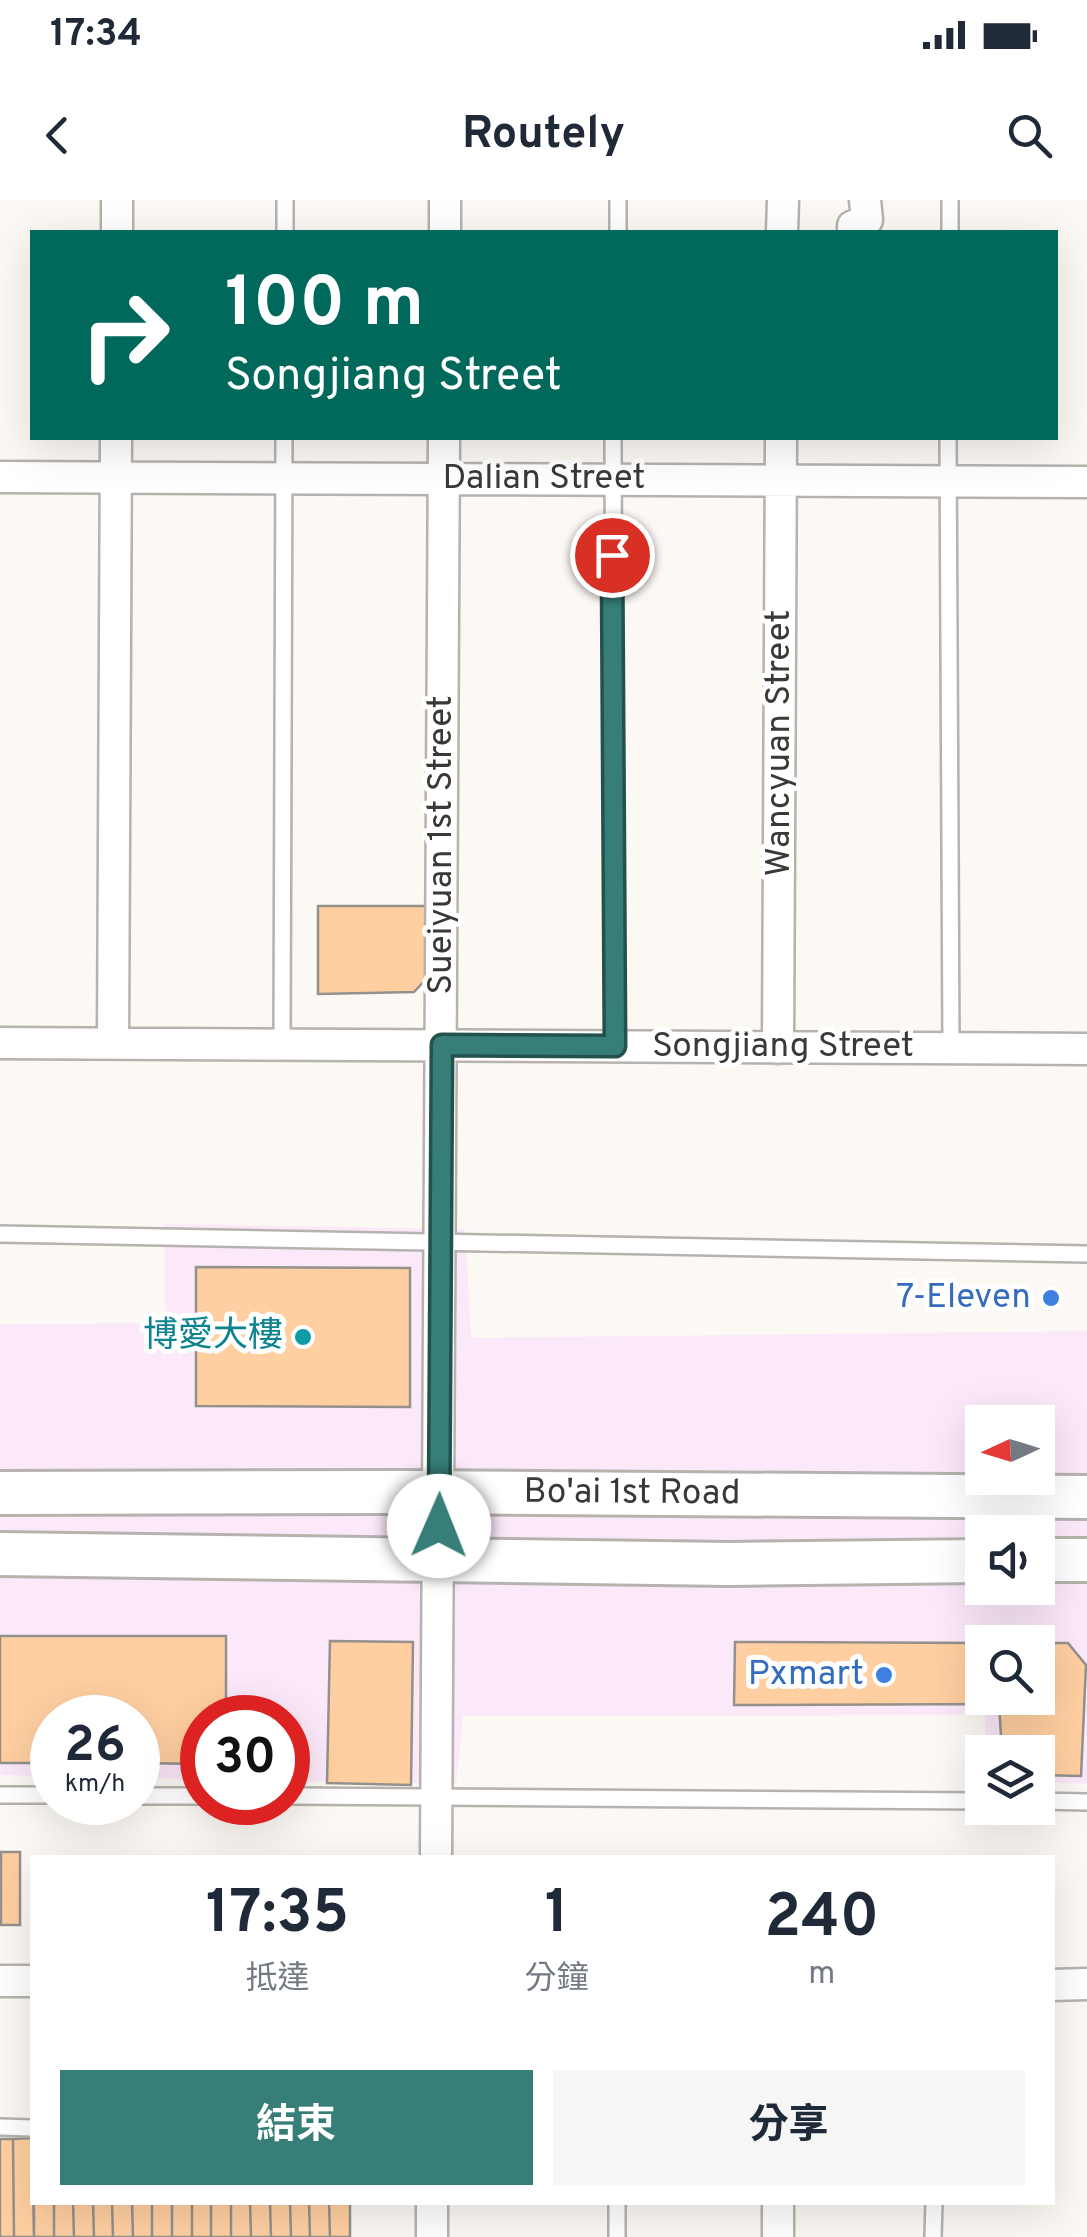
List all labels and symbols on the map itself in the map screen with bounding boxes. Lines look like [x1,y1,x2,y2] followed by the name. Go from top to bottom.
[443,457,645,501] street label: Dalian Street
[570,513,655,598] pin
[758,609,802,877] street label: Wancyuan Street
[420,695,464,995] street label: Sueiyuan 1st Street
[652,1025,914,1069] street label: Songjiang Street
[896,1276,1031,1320] place label: 7-Eleven
[1040,1287,1062,1309] marker: 7-Eleven
[143,1315,283,1359] place label: 博愛大樓
[292,1326,314,1348] marker: 博愛大樓
[965,1405,1055,1495] north arrow
[523,1471,741,1516] street label: Bo'ai 1st Road
[387,1474,491,1578] position arrow
[748,1653,864,1697] place label: Pxmart
[873,1664,895,1686] marker: Pxmart
[180,1695,310,1825] speed limit sign: 30

